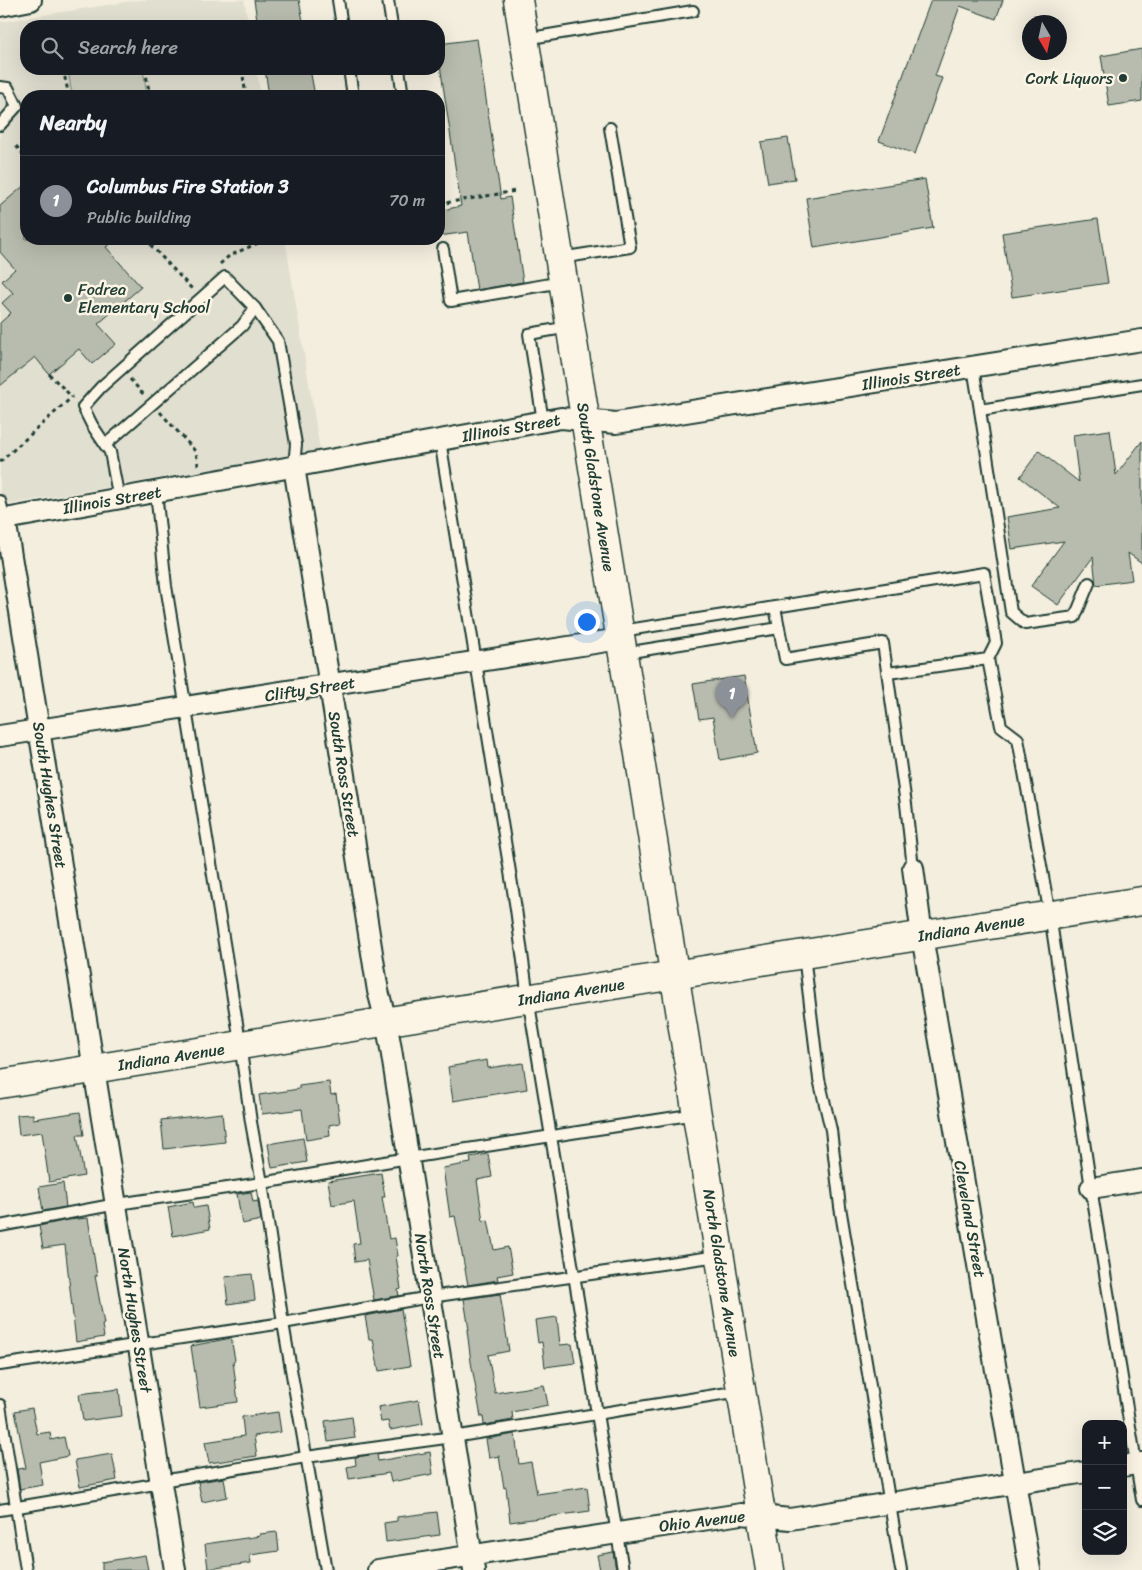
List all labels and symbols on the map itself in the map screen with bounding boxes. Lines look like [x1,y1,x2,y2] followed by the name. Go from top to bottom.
[1022,15,1067,60] north arrow
[1025,64,1114,93] place label: Cork Liquors
[1117,72,1129,84] marker: Cork Liquors
[78,275,210,322] place label: Fodrea Elementary School
[62,292,74,304] marker: Fodrea Elementary School
[859,355,962,399] street label: Illinois Street
[568,400,624,574] street label: South Gladstone Avenue
[458,405,563,451] street label: Illinois Street
[59,477,164,523] street label: Illinois Street
[574,609,600,635] your location
[263,668,357,710] street label: Clifty Street
[716,677,748,718] pin: 1
[320,709,368,839] street label: South Ross Street
[24,719,76,871] street label: South Hughes Street
[915,905,1027,951] street label: Indiana Avenue
[515,969,627,1015] street label: Indiana Avenue
[115,1034,227,1080] street label: Indiana Avenue
[945,1158,995,1280] street label: Cleveland Street
[694,1187,750,1359] street label: North Gladstone Avenue
[406,1231,454,1361] street label: North Ross Street
[109,1245,161,1395] street label: North Hughes Street
[657,1501,747,1541] street label: Ohio Avenue

